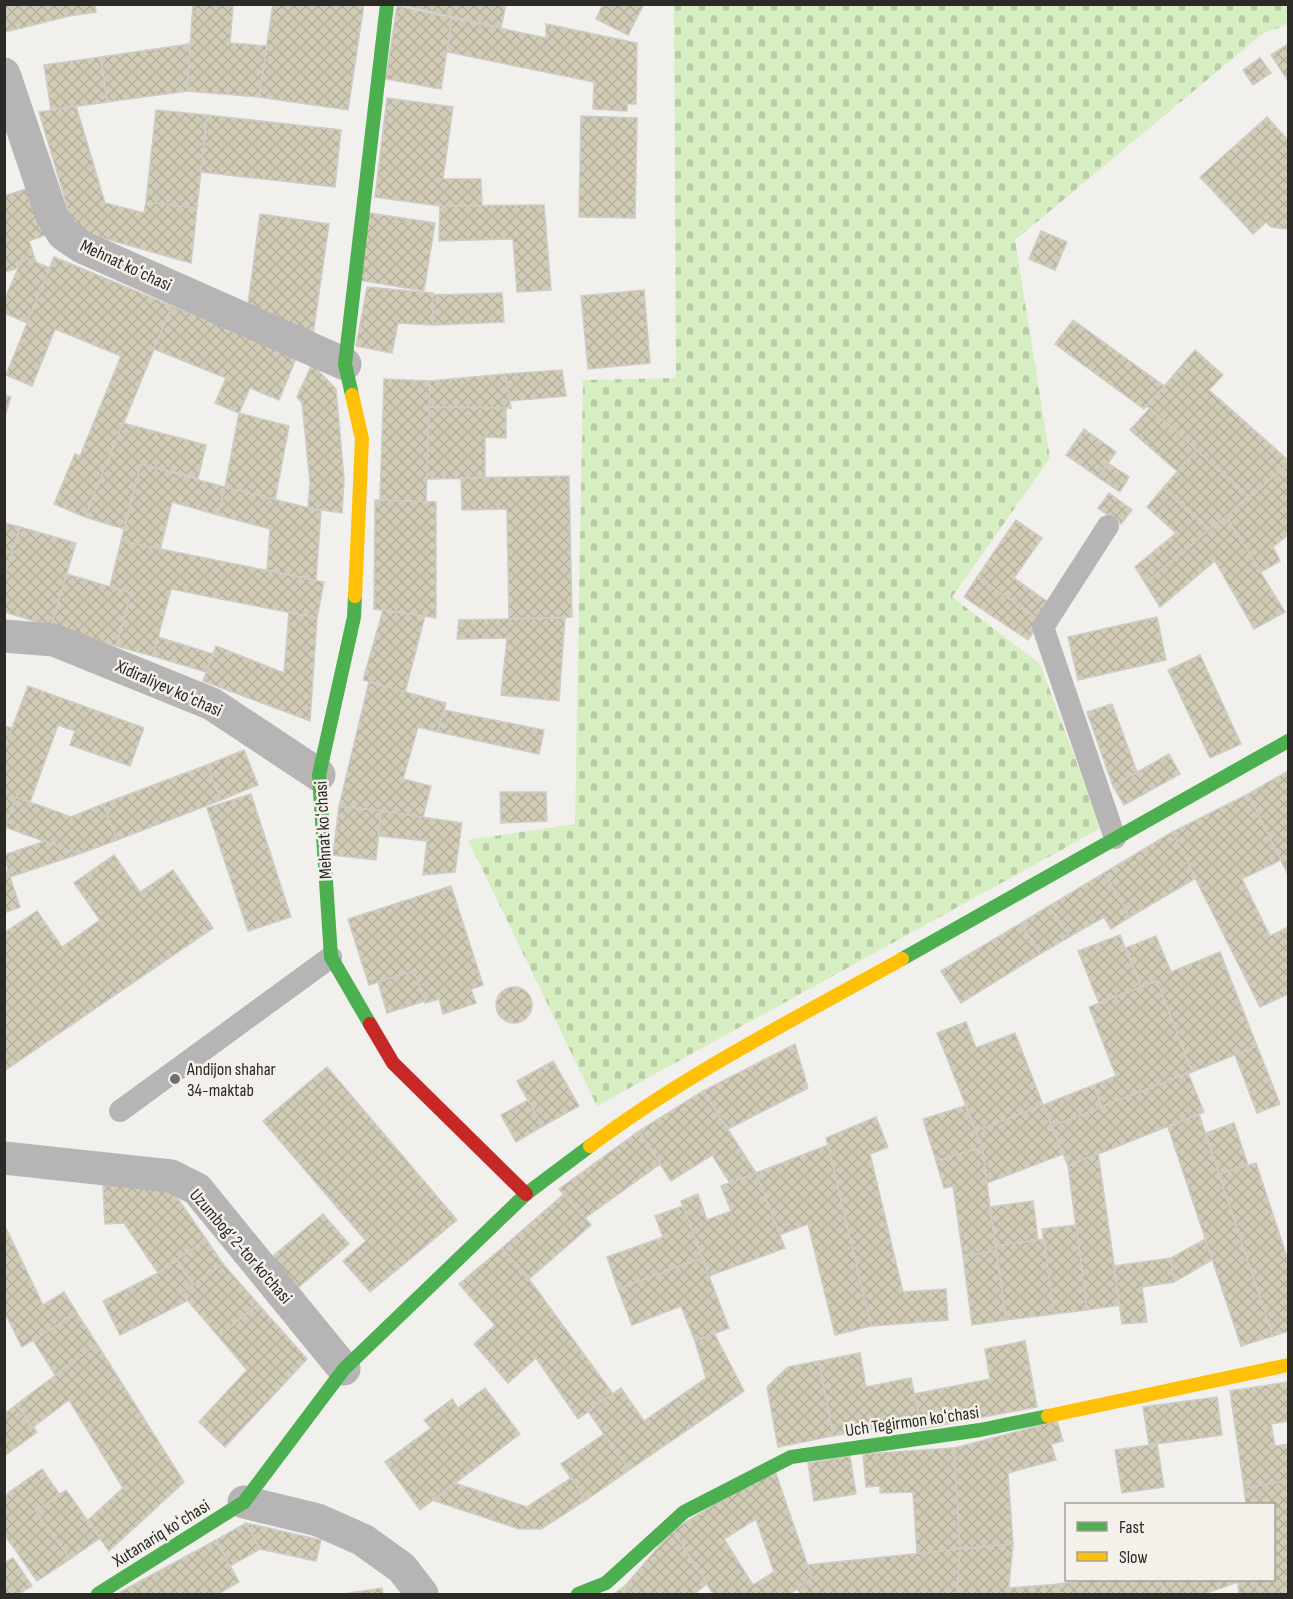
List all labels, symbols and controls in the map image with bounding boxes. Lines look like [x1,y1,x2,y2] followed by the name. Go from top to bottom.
[77,235,175,296] street label: Mehnat koʻchasi
[111,655,225,721] street label: Xidiraliyev koʻchasi
[310,780,337,880] street label: Mehnat koʻchasi
[186,1059,276,1101] place label: Andijon shahar 34-maktab
[168,1072,182,1086] marker: Andijon shahar 34-maktab
[185,1185,296,1308] street label: Uzumbog‘ 2-tor ko‘chasi
[844,1402,980,1441] street label: Uch Tegirmon koʻchasi
[108,1495,214,1572] street label: Xutanariq koʻchasi
[1065,1503,1275,1581] legend
[1119,1517,1145,1538] text: Fast
[1119,1547,1148,1568] text: Slow

